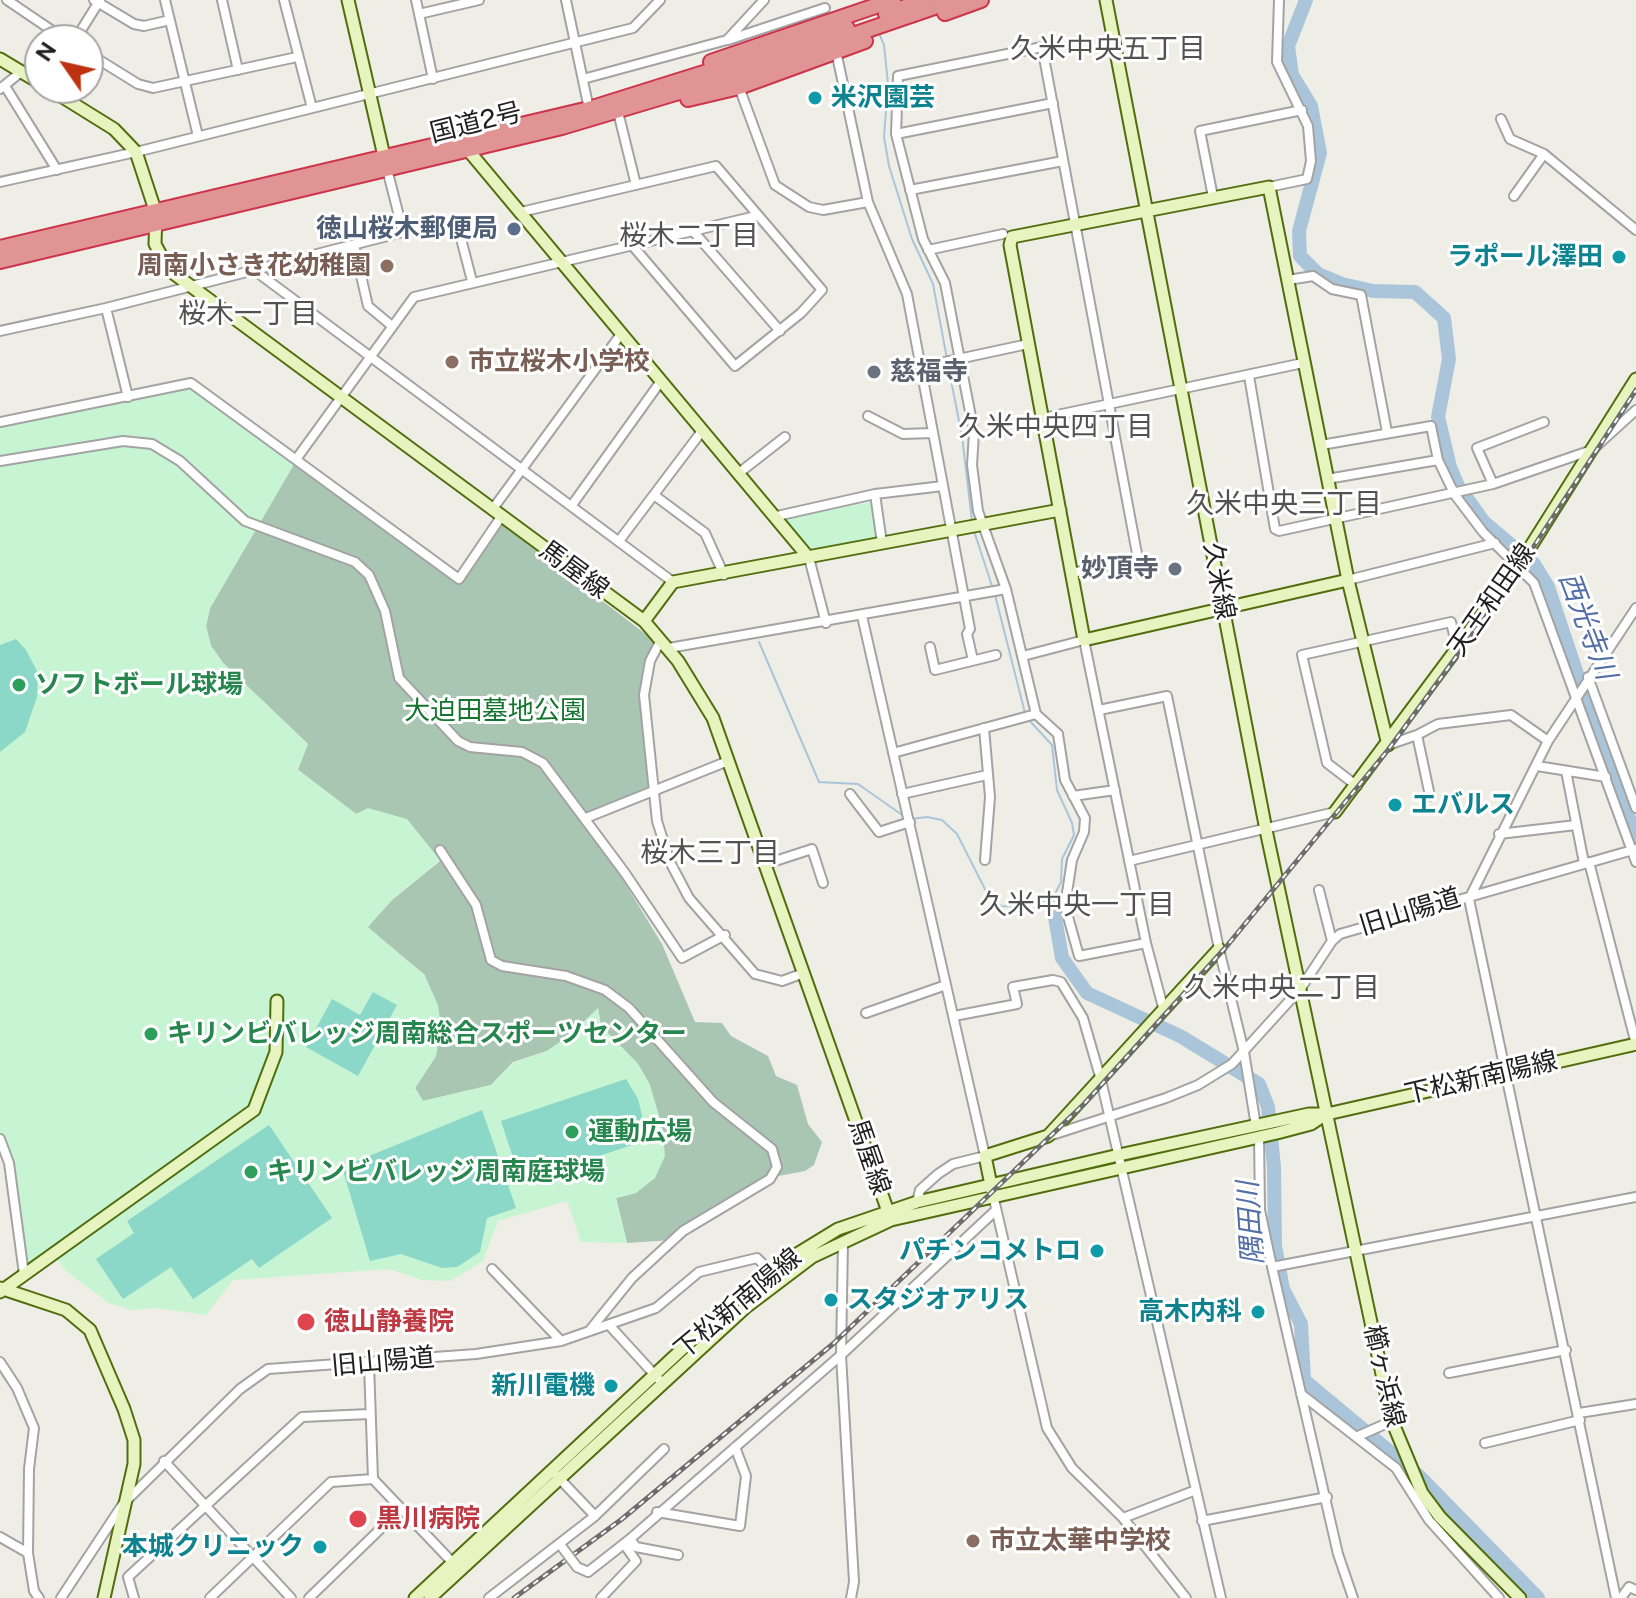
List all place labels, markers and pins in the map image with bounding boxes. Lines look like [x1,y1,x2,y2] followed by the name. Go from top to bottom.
[831,82,935,114] place label: 米沢園芸
[806,89,824,107] marker: 米沢園芸
[316,213,498,245] place label: 徳山桜木郵便局
[505,220,523,238] marker: 徳山桜木郵便局
[1447,241,1603,273] place label: ラポール澤田
[1610,248,1628,266] marker: ラポール澤田
[137,250,371,282] place label: 周南小さき花幼稚園
[378,257,396,275] marker: 周南小さき花幼稚園
[468,346,650,378] place label: 市立桜木小学校
[443,353,461,371] marker: 市立桜木小学校
[890,356,968,388] place label: 慈福寺
[865,363,883,381] marker: 慈福寺
[1081,553,1159,585] place label: 妙頂寺
[1166,560,1184,578] marker: 妙頂寺
[35,669,243,701] place label: ソフトボール球場
[10,676,28,694] marker: ソフトボール球場
[1411,789,1515,821] place label: エバルス
[1386,796,1404,814] marker: エバルス
[167,1018,687,1050] place label: キリンビバレッジ周南総合スポーツセンター
[142,1025,160,1043] marker: キリンビバレッジ周南総合スポーツセンター
[588,1116,692,1148] place label: 運動広場
[563,1123,581,1141] marker: 運動広場
[267,1156,605,1188] place label: キリンビバレッジ周南庭球場
[242,1163,260,1181] marker: キリンビバレッジ周南庭球場
[899,1235,1081,1267] place label: パチンコメトロ
[1088,1242,1106,1260] marker: パチンコメトロ
[847,1284,1029,1316] place label: スタジオアリス
[822,1291,840,1309] marker: スタジオアリス
[1138,1296,1242,1328] place label: 高木内科
[1249,1303,1267,1321] marker: 高木内科
[324,1306,454,1338] place label: 徳山静養院
[295,1311,317,1333] marker: 徳山静養院
[491,1370,595,1402] place label: 新川電機
[602,1377,620,1395] marker: 新川電機
[376,1503,480,1535] place label: 黒川病院
[347,1508,369,1530] marker: 黒川病院
[989,1525,1171,1557] place label: 市立太華中学校
[122,1531,304,1563] place label: 本城クリニック
[964,1532,982,1550] marker: 市立太華中学校
[311,1538,329,1556] marker: 本城クリニック

